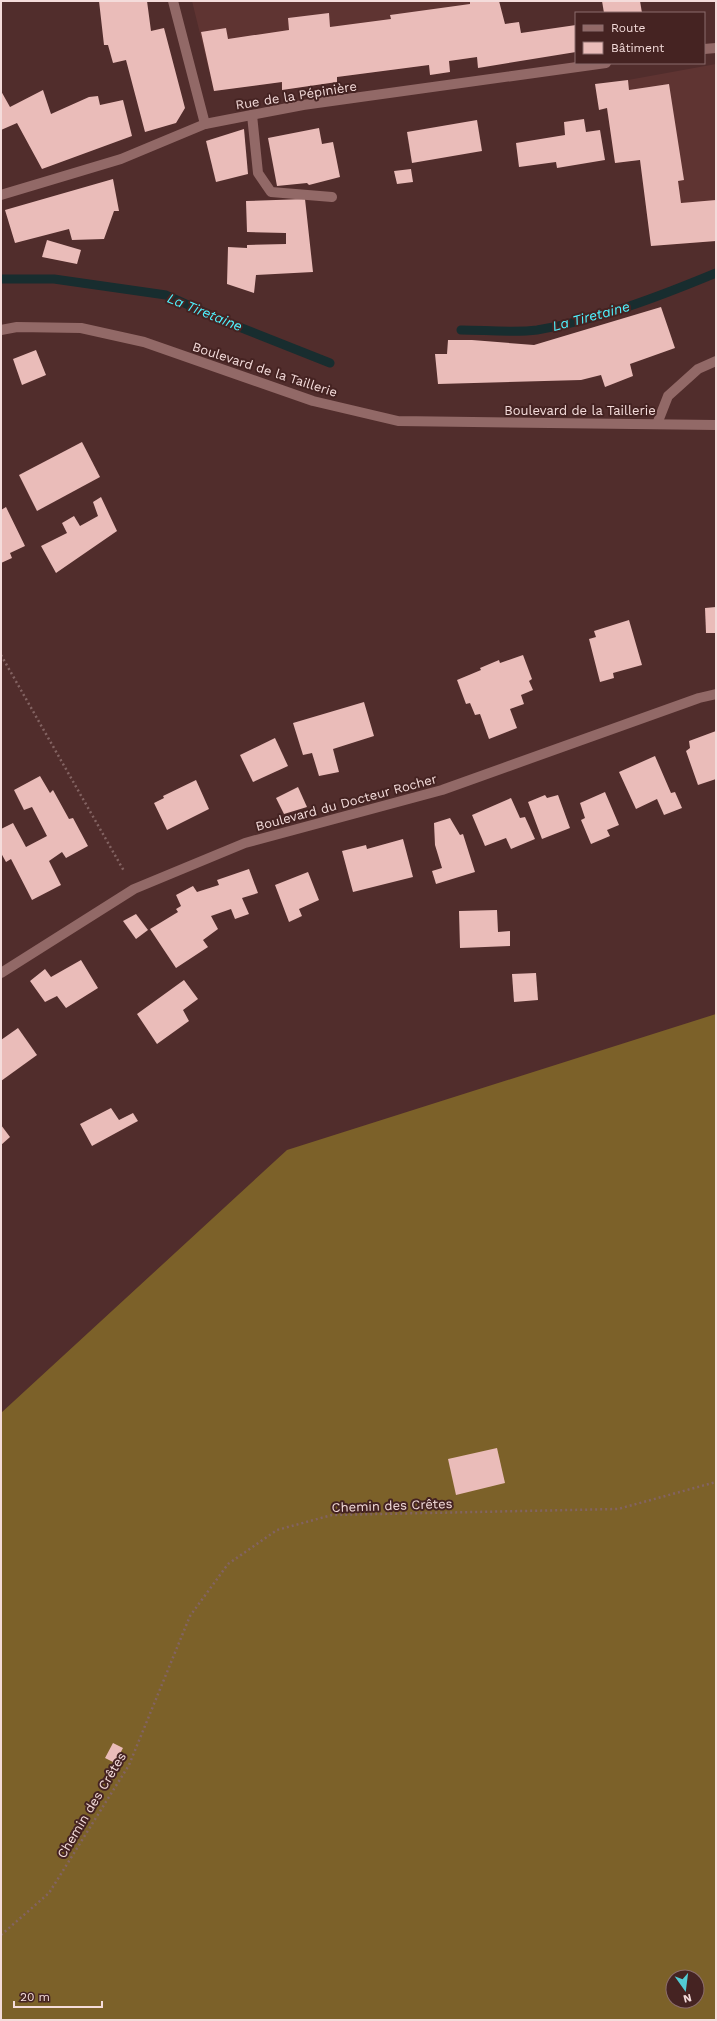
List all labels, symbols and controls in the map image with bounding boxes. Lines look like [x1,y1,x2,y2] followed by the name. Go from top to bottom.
[575,12,705,64] legend
[611,21,645,35] text: Route
[611,41,664,55] text: Bâtiment
[234,79,358,112] street label: Rue de la Pépinière
[165,290,245,334] water label: La Tiretaine
[550,298,632,334] water label: La Tiretaine
[190,339,339,400] street label: Boulevard de la Taillerie
[504,403,656,418] street label: Boulevard de la Taillerie
[254,771,438,834] street label: Boulevard du Docteur Rocher
[331,1496,453,1515] street label: Chemin des Crêtes
[54,1749,129,1861] street label: Chemin des Crêtes
[665,1969,705,2009] north arrow
[14,1983,102,2009] scale bar
[20,1990,50,2004] text: 20 m
[682,1991,693,2006] text: N

